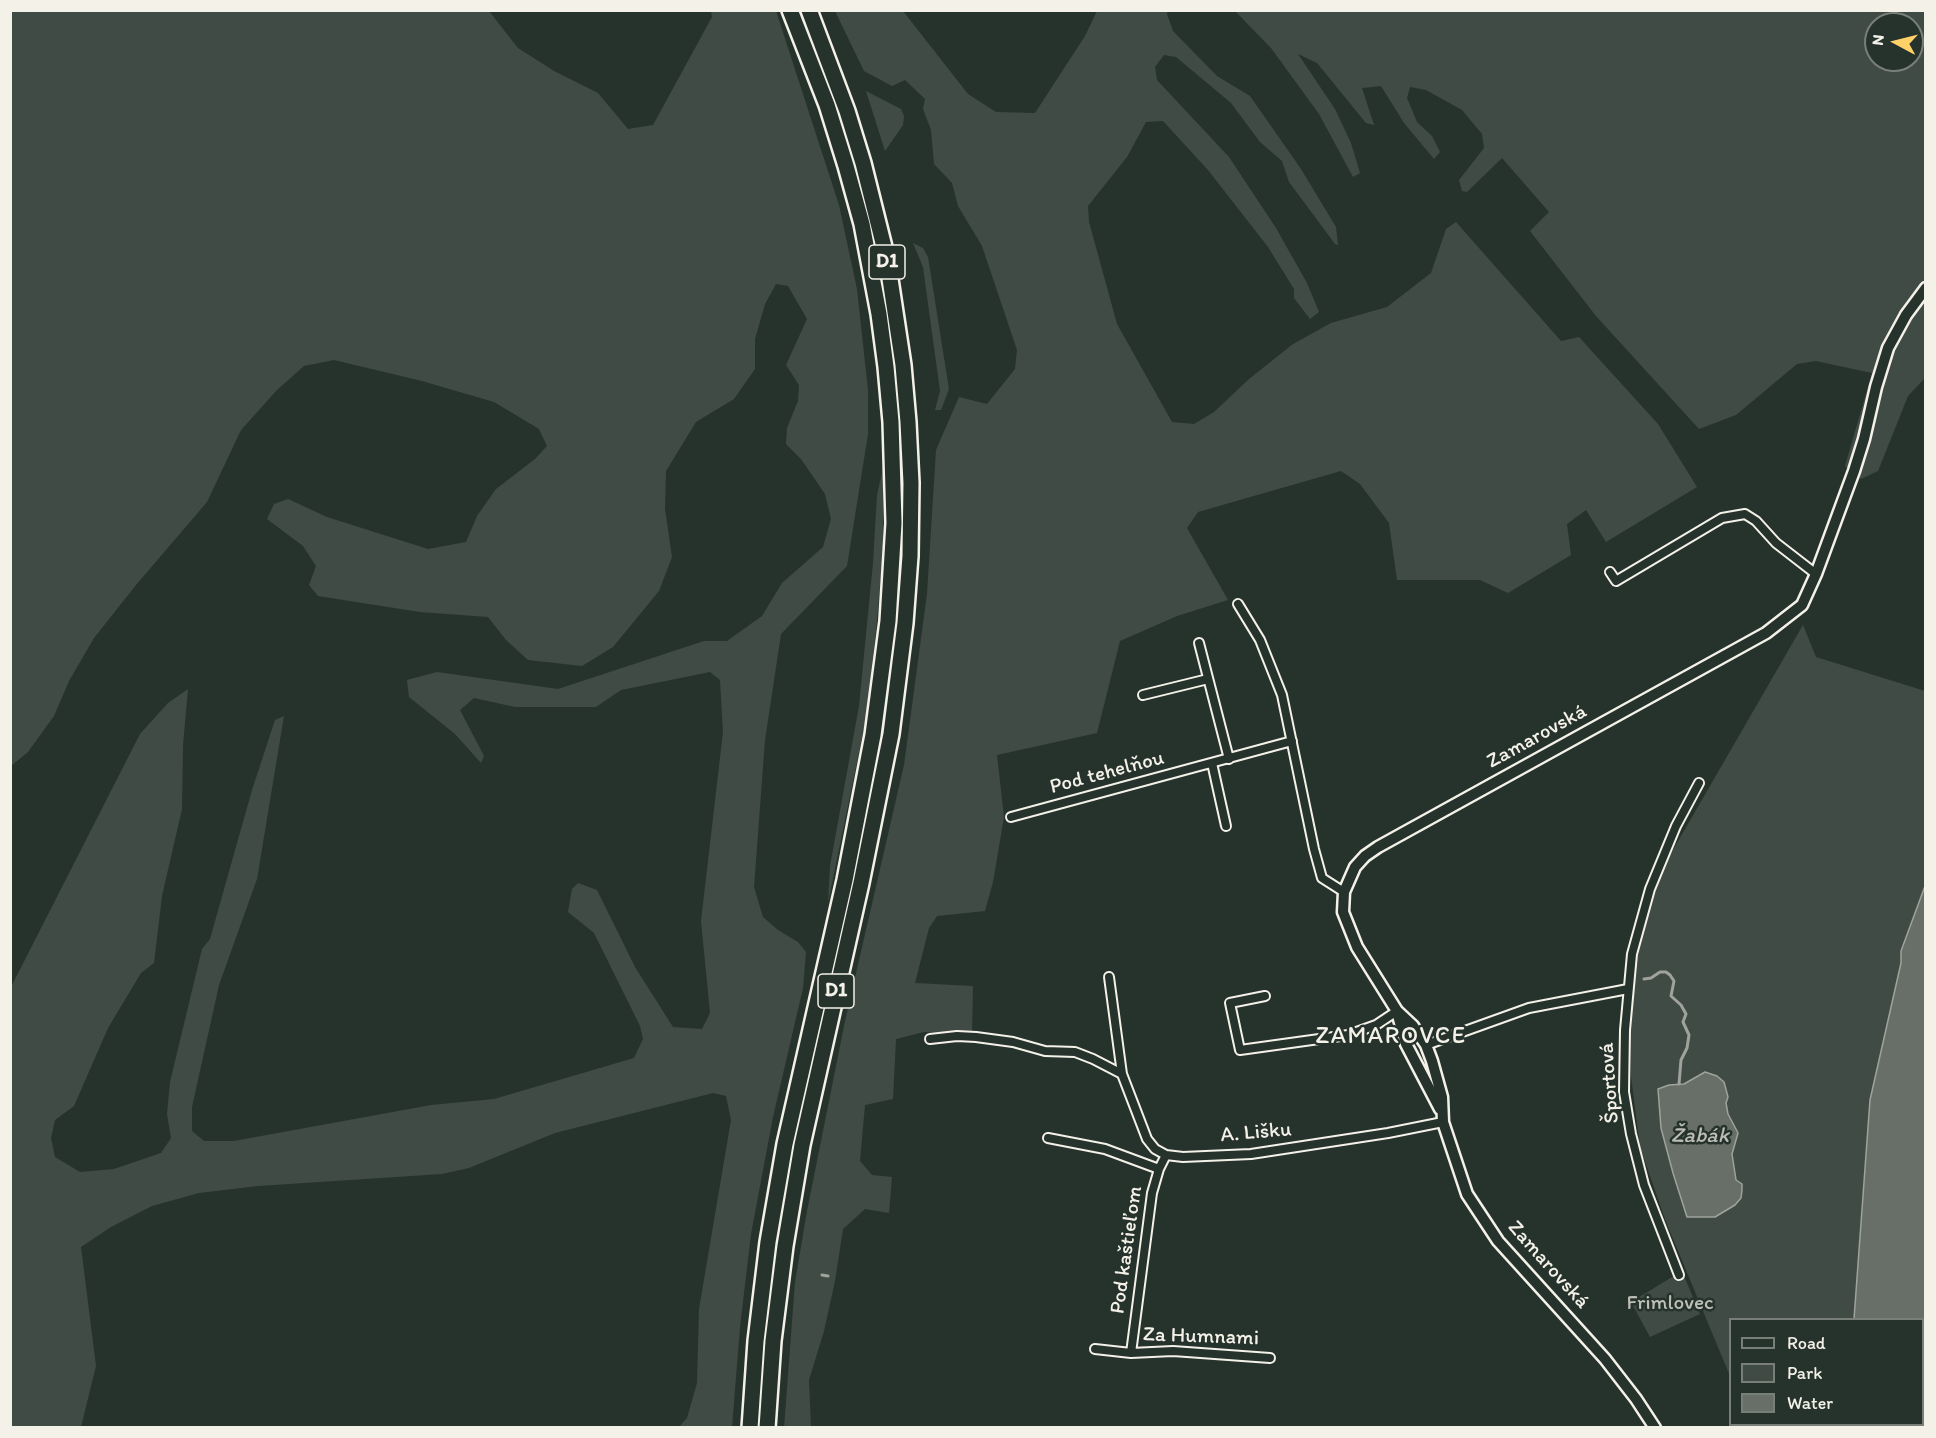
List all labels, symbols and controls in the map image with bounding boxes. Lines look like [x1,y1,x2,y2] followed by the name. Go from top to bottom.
[1864,12,1924,72] north arrow
[1868,33,1888,47] text: N
[869,245,905,279] road number: D1
[1483,699,1591,775] street label: Zamarovská
[1047,746,1167,800] street label: Pod tehelňou
[818,974,854,1008] road number: D1
[1315,1023,1467,1051] district label: ZAMAROVCE
[1595,1042,1625,1124] street label: Športová
[1220,1117,1292,1149] street label: A. Lišku
[1671,1123,1729,1149] water label: Žabák
[1106,1184,1148,1316] street label: Pod kaštieľom
[1502,1216,1594,1314] street label: Zamarovská
[1626,1291,1714,1317] park label: Frimlovec
[1729,1318,1924,1426] legend
[1143,1322,1259,1352] street label: Za Humnami
[1787,1332,1826,1354] text: Road
[1787,1362,1822,1384] text: Park
[1787,1392,1833,1414] text: Water

